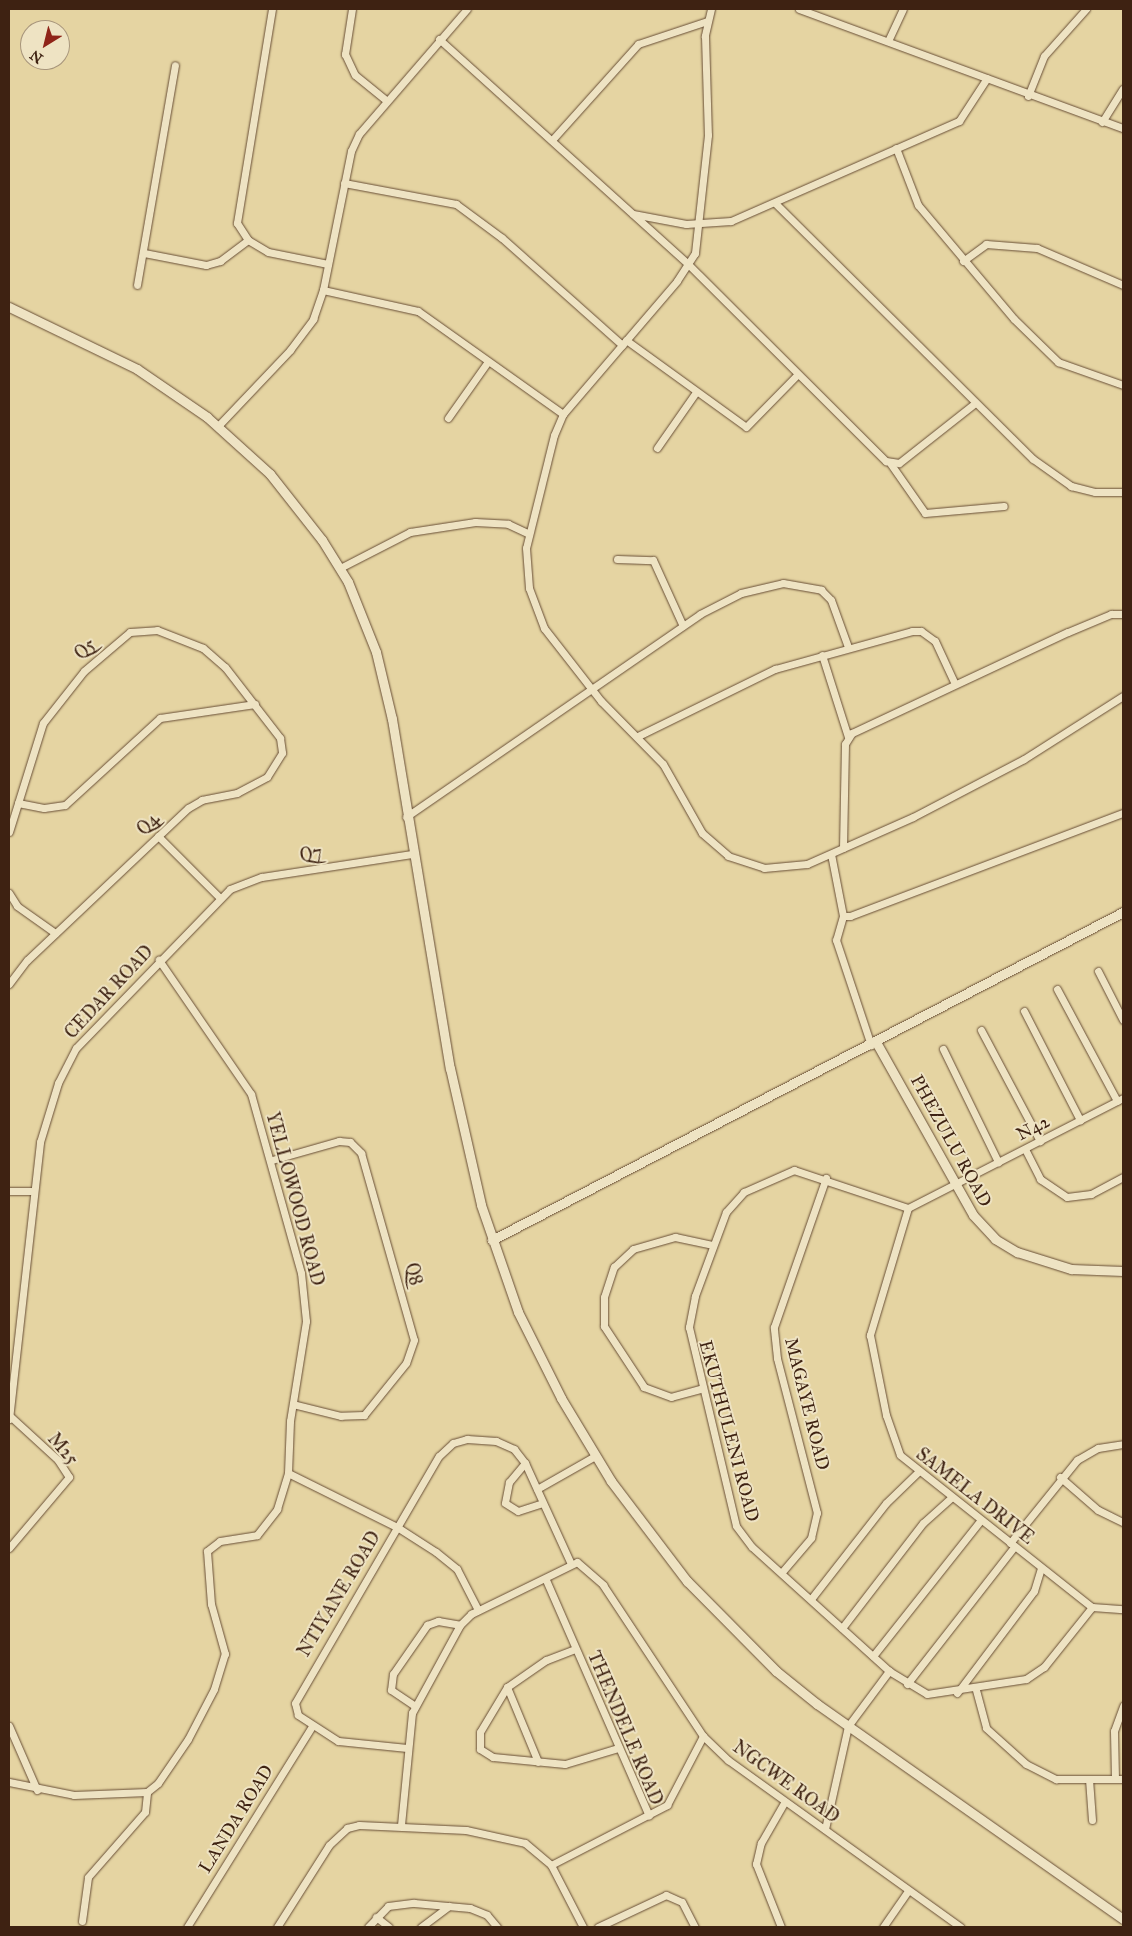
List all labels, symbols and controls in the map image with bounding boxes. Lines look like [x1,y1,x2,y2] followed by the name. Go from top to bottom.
[20,20,70,70] north arrow
[27,46,46,67] text: N
[70,634,100,664] street label: Q5
[132,808,164,840] street label: Q4
[298,841,324,867] street label: Q7
[60,941,158,1043] street label: CEDAR ROAD
[906,1071,996,1211] street label: PHEZULU ROAD
[261,1110,329,1288] street label: YELLOWOOD ROAD
[1013,1111,1053,1145] street label: N42
[401,1260,427,1288] street label: Q8
[780,1336,834,1472] street label: MAGAYE ROAD
[694,1338,764,1524] street label: EKUTHULENI ROAD
[43,1428,83,1470] street label: M25
[912,1443,1038,1549] street label: SAMELA DRIVE
[293,1527,385,1661] street label: NTIYANE ROAD
[583,1648,667,1808] street label: THENDELE ROAD
[728,1736,844,1828] street label: NGCWE ROAD
[194,1761,278,1877] street label: LANDA ROAD

